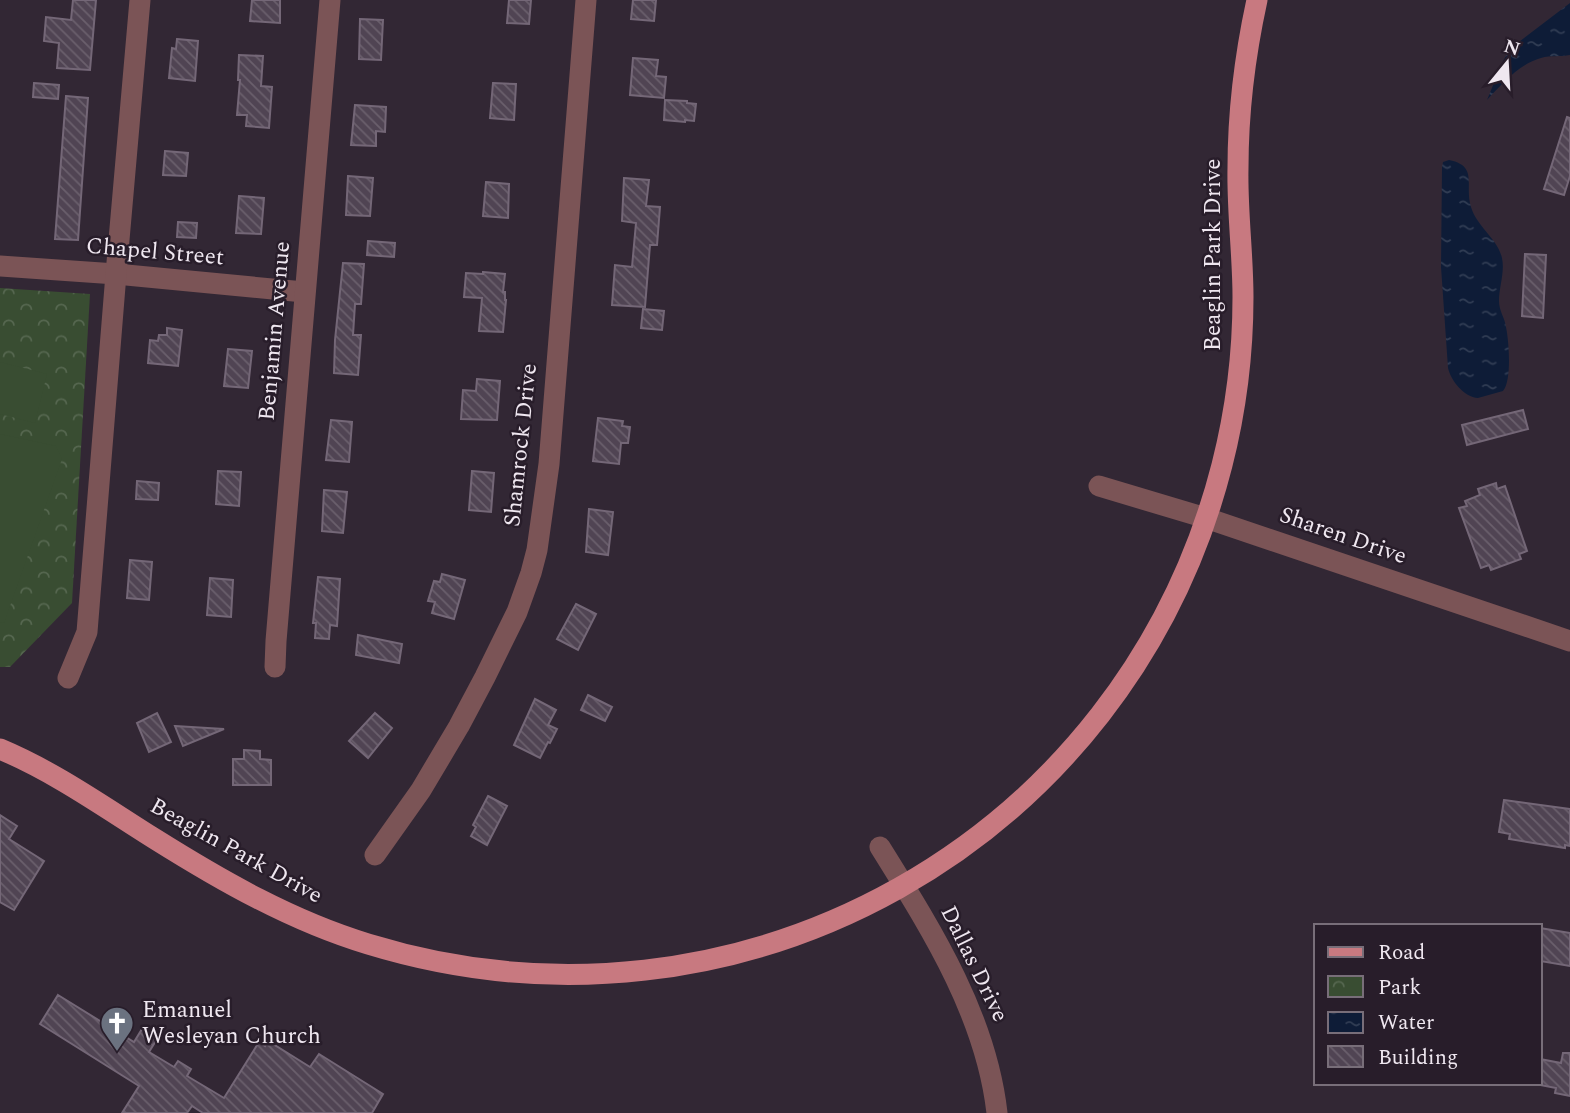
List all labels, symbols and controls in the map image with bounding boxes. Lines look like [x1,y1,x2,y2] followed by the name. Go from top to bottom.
[1472,28,1542,98] north arrow
[1500,32,1524,64] text: N
[1196,159,1231,351] street label: Beaglin Park Drive
[85,229,225,275] street label: Chapel Street
[250,240,300,422] street label: Benjamin Avenue
[495,362,547,528] street label: Shamrock Drive
[1275,498,1411,574] street label: Sharen Drive
[143,789,329,913] street label: Beaglin Park Drive
[931,900,1017,1028] street label: Dallas Drive
[1314,924,1542,1085] legend
[1378,937,1425,969] text: Road
[1378,972,1422,1004] text: Park
[142,993,321,1054] place label: Emanuel Wesleyan Church
[98,1004,136,1053] church icon: Emanuel Wesleyan Church
[1378,1007,1434,1039] text: Water
[1378,1042,1458,1074] text: Building

